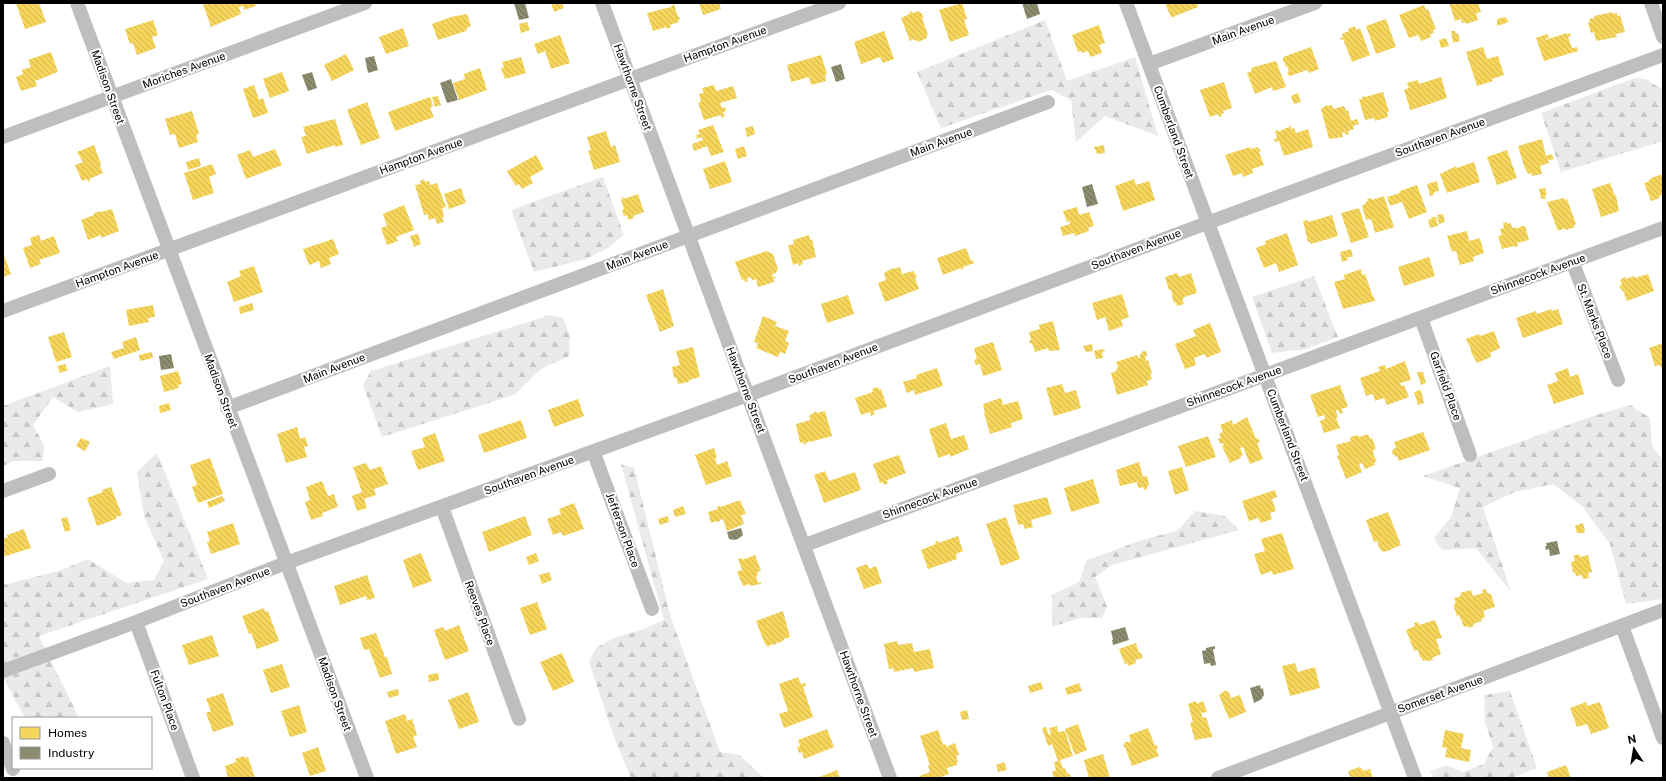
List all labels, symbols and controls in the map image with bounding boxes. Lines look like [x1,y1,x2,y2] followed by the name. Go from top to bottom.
[1210,13,1276,47] street label: Main Avenue
[682,23,768,65] street label: Hampton Avenue
[612,42,654,132] street label: Hawthorne Street
[89,48,127,126] street label: Madison Street
[141,49,227,91] street label: Moriches Avenue
[1152,84,1196,180] street label: Cumberland Street
[1393,115,1487,159] street label: Southaven Avenue
[908,125,974,159] street label: Main Avenue
[378,135,464,177] street label: Hampton Avenue
[1090,226,1182,272] street label: Southaven Avenue
[604,238,670,272] street label: Main Avenue
[74,248,160,290] street label: Hampton Avenue
[1489,251,1587,297] street label: Shinnecock Avenue
[1575,282,1615,360] street label: St. Marks Place
[787,340,879,386] street label: Southaven Avenue
[724,345,768,435] street label: Hawthorne Street
[1428,350,1464,422] street label: Garfield Place
[301,351,367,385] street label: Main Avenue
[202,352,240,430] street label: Madison Street
[1185,363,1283,409] street label: Shinnecock Avenue
[1265,387,1311,483] street label: Cumberland Street
[482,453,576,497] street label: Southaven Avenue
[881,475,979,521] street label: Shinnecock Avenue
[604,491,642,569] street label: Jefferson Place
[179,564,271,610] street label: Southaven Avenue
[463,579,497,647] street label: Reeves Place
[838,649,880,739] street label: Hawthorne Street
[316,655,354,733] street label: Madison Street
[148,668,182,732] street label: Fulton Place
[1396,673,1484,715] street label: Somerset Avenue
[12,717,152,769] legend
[48,726,87,740] text: Homes
[1614,729,1654,769] north arrow
[1626,732,1637,746] text: N
[48,746,95,760] text: Industry

